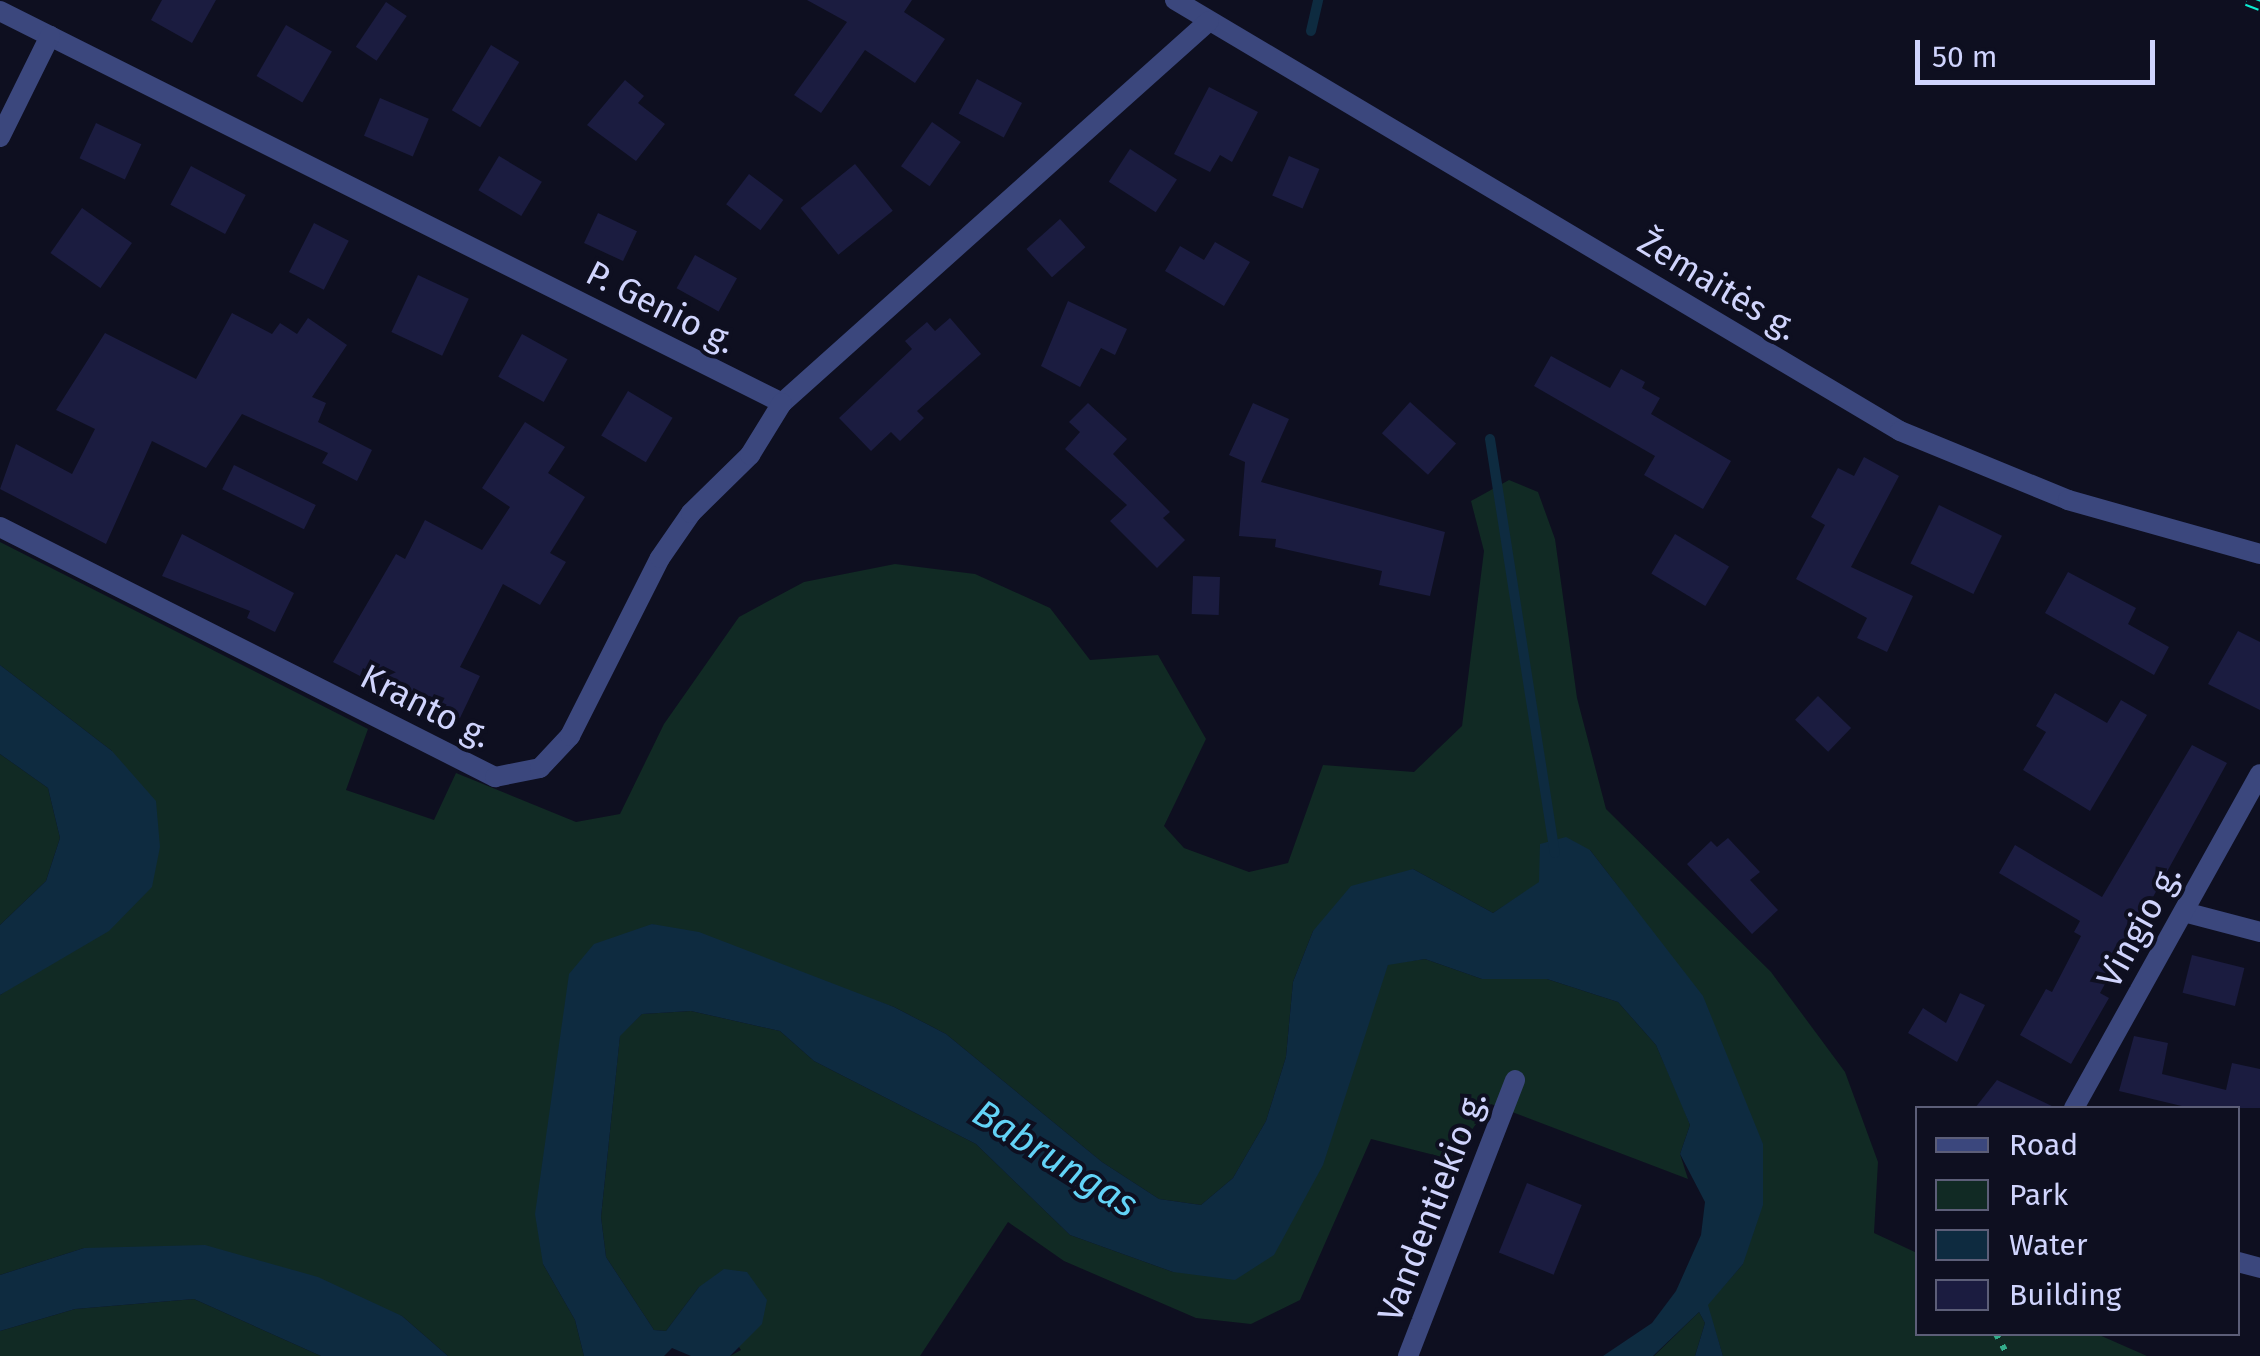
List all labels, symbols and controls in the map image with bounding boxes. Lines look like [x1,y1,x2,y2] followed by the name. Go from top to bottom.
[1920,20,2160,82] scale bar
[1932,39,1997,75] text: 50 m
[1631,221,1805,349] street label: Žemaitės g.
[579,252,743,362] street label: P. Genio g.
[354,655,498,757] street label: Kranto g.
[2088,857,2190,995] street label: Vingio g.
[1369,1085,1495,1327] street label: Vandentiekio g.
[964,1090,1146,1228] water label: Babrungas
[1915,1106,2240,1336] legend
[2009,1127,2078,1163] text: Road
[2009,1177,2068,1213] text: Park
[2009,1227,2088,1263] text: Water
[2009,1277,2121,1313] text: Building

